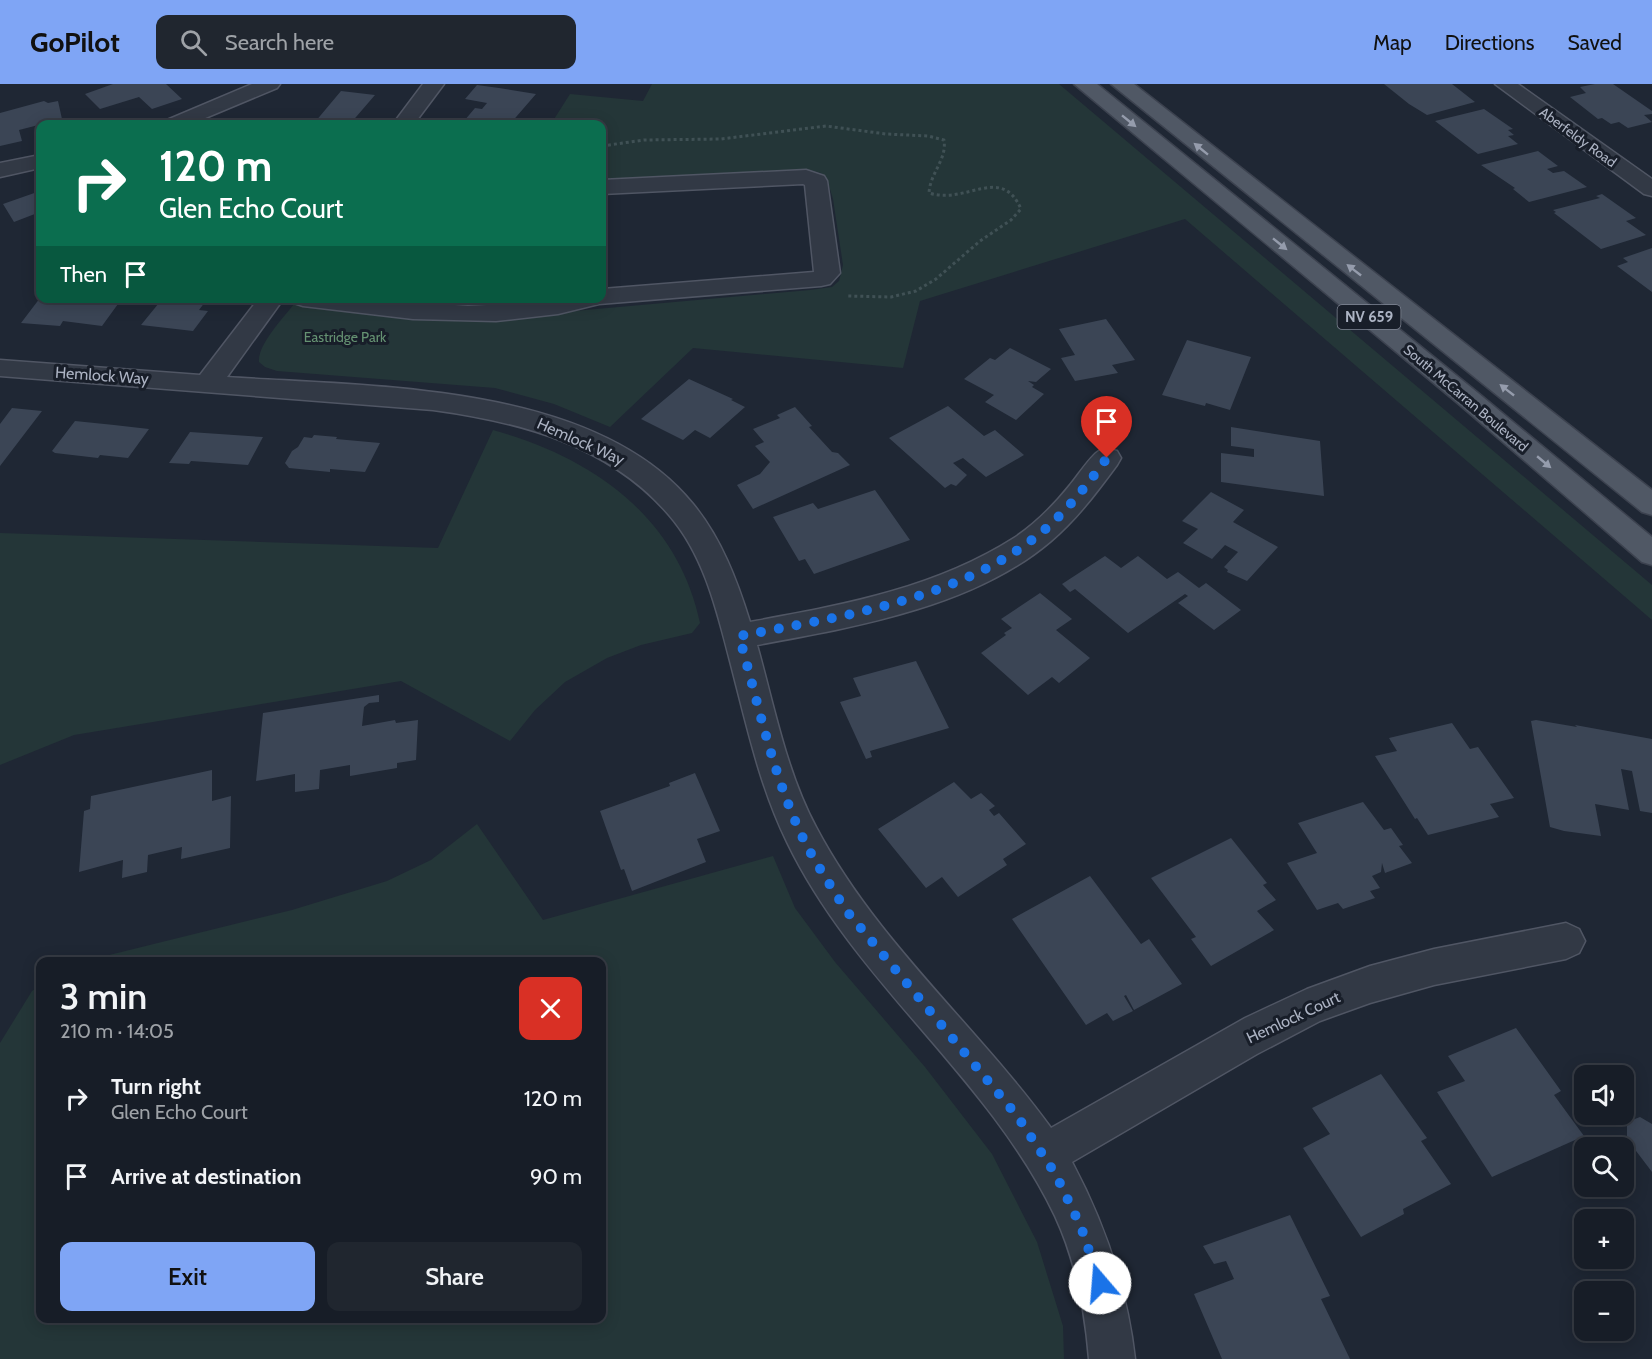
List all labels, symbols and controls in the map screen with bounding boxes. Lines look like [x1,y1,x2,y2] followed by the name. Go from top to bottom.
[156,15,576,69] search box
[30,25,120,59] text: GoPilot
[177,26,210,59] icon: search
[225,29,334,56] text: Search here
[1373,30,1412,55] text: Map
[1445,30,1534,55] text: Directions
[1567,30,1622,55] text: Saved
[1536,103,1620,171] street label: Aberfeldy Road
[1121,114,1136,127] one-way arrow
[159,140,272,192] text: 120 m
[1193,142,1209,155] one-way arrow
[60,144,138,222] icon: right
[159,192,343,225] text: Glen Echo Court
[1272,238,1288,251] one-way arrow
[119,258,152,291] icon: arrive
[60,261,107,288] text: Then
[1346,263,1362,276] one-way arrow
[1338,305,1400,329] road number: NV 659
[304,328,387,346] park label: Eastridge Park
[1400,341,1532,455] street label: South McCarran Boulevard
[55,363,149,388] street label: Hemlock Way
[1500,385,1515,397] one-way arrow
[1081,396,1132,458] pin
[1090,405,1123,438] icon: arrive
[534,414,627,469] street label: Hemlock Way
[1536,455,1551,468] one-way arrow
[60,974,147,1018] text: 3 min
[519,977,582,1040] button: close
[1243,987,1344,1047] street label: Hemlock Court
[60,1019,174,1043] text: 210 m · 14:05
[1574,1065,1634,1341] map controls
[1574,1065,1634,1125] button: sound
[111,1073,201,1100] text: Turn right
[60,1082,93,1115] icon: right
[524,1085,582,1112] text: 120 m
[111,1100,248,1124] text: Glen Echo Court
[1574,1137,1634,1197] button: search
[60,1160,93,1193] icon: arrive
[111,1163,301,1190] text: Arrive at destination
[530,1163,582,1190] text: 90 m
[1574,1209,1634,1269] button: +
[60,1242,315,1311] button: Exit
[327,1242,582,1311] button: Share
[1068,1251,1132,1315] position arrow
[1574,1281,1634,1341] button: −

